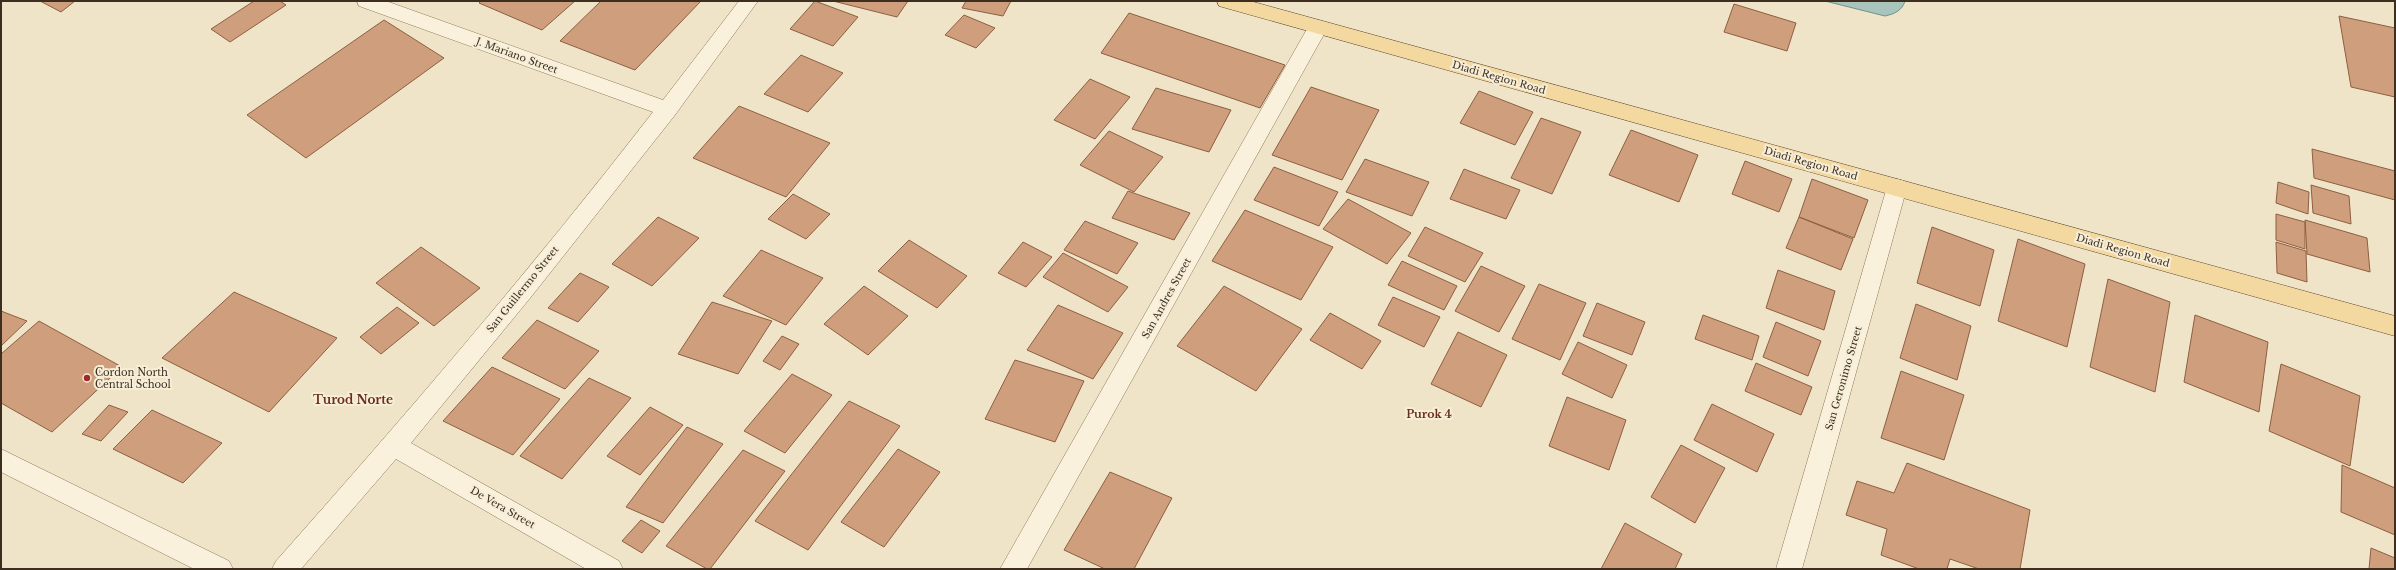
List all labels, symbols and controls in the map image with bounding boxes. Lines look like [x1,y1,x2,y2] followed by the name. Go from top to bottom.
[472,34,560,76] street label: J. Mariano Street
[1451,58,1547,97] street label: Diadi Region Road
[1763,144,1859,183] street label: Diadi Region Road
[2075,231,2171,270] street label: Diadi Region Road
[483,243,561,335] street label: San Guillermo Street
[1139,255,1194,341] street label: San Andres Street
[1822,324,1865,432] street label: San Geronimo Street
[95,366,171,391] place label: Cordon North Central School
[82,373,92,383] marker: Cordon North Central School
[313,392,393,407] district label: Turod Norte
[1406,407,1452,421] district label: Purok 4
[468,484,538,531] street label: De Vera Street

